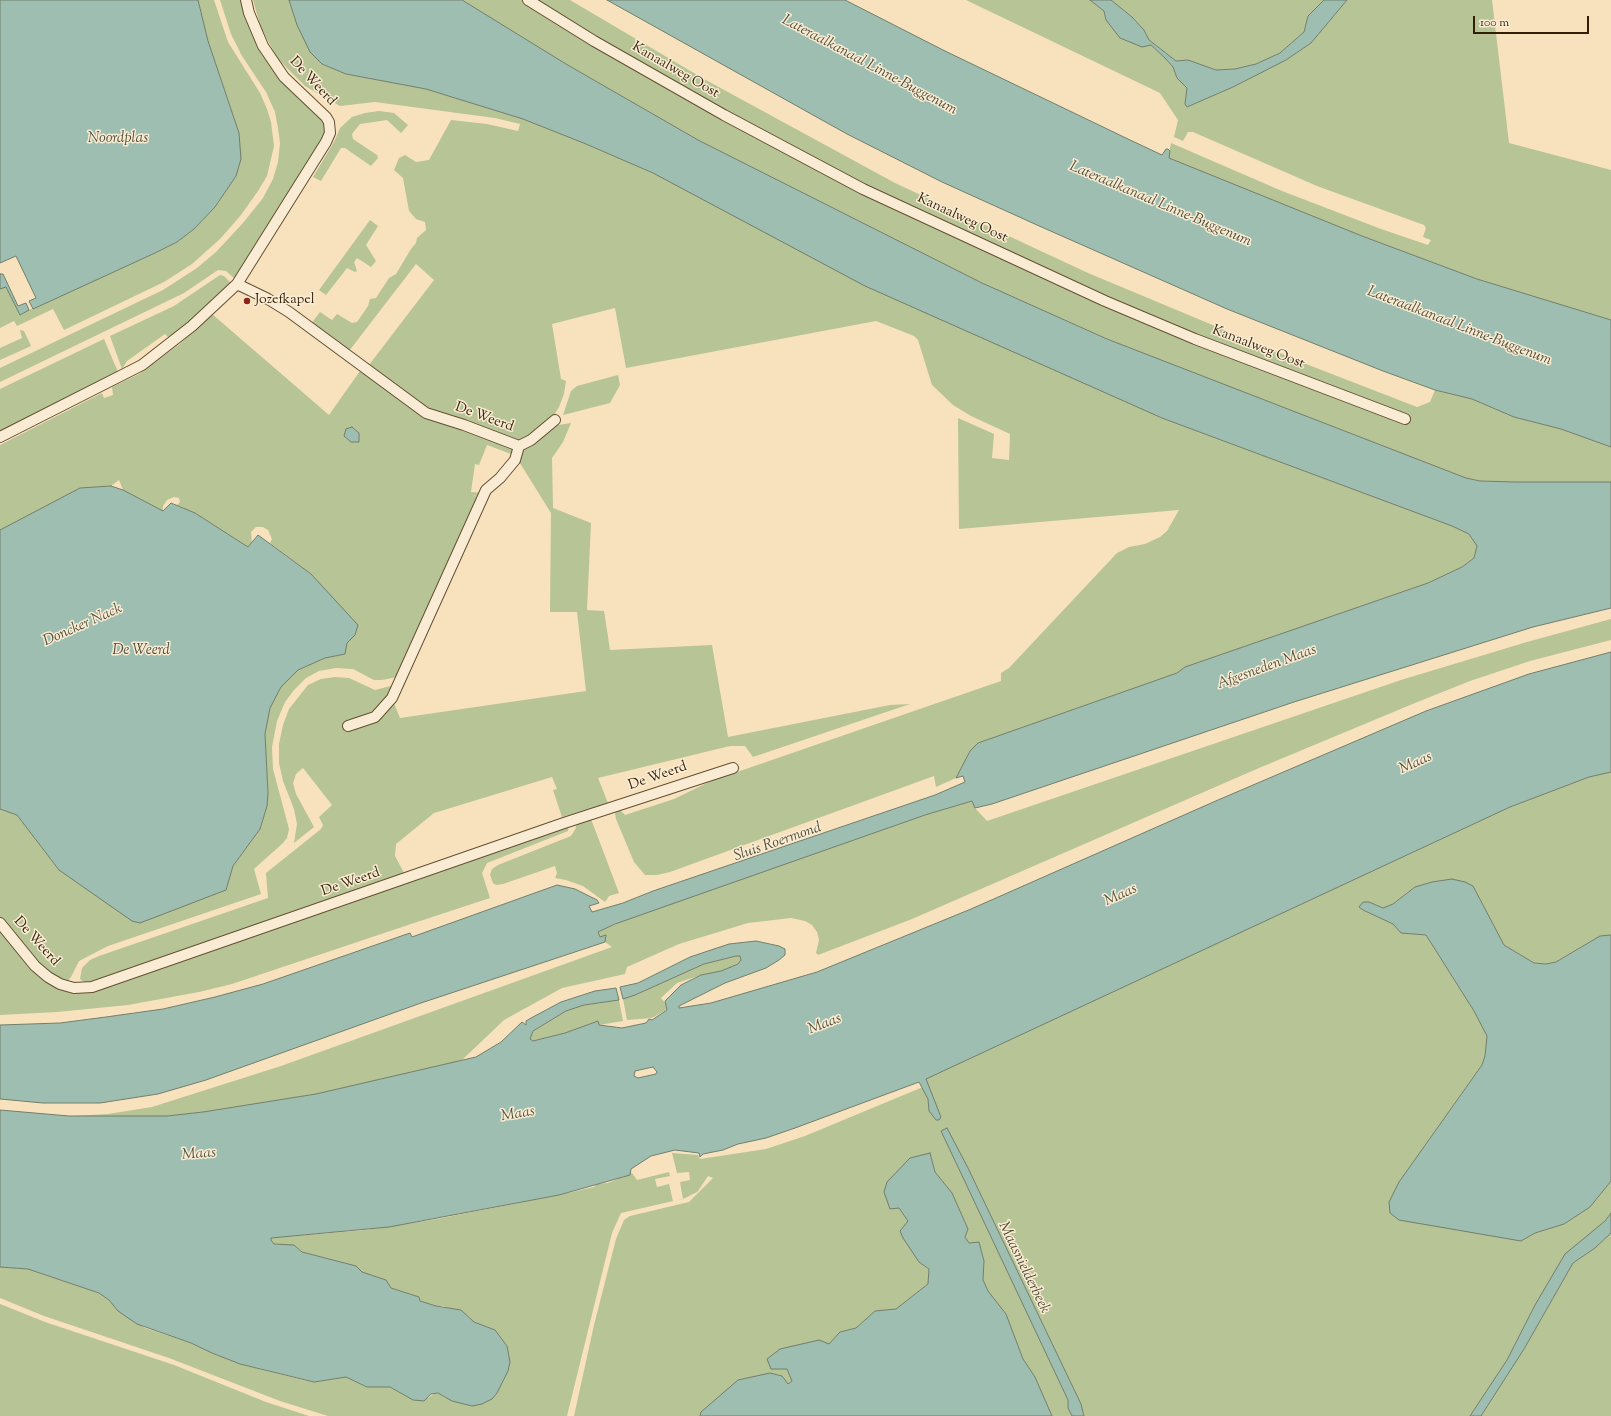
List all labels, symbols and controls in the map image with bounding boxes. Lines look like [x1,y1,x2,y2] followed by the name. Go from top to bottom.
[1475,8,1591,34] scale bar
[778,12,960,120] water label: Lateraalkanaal Linne-Buggenum
[1480,14,1509,32] text: 100 m
[628,39,722,103] street label: Kanaalweg Oost
[285,54,339,110] street label: De Weerd
[88,130,148,148] water label: Noordplas
[1066,158,1254,252] water label: Lateraalkanaal Linne-Buggenum
[914,191,1010,247] street label: Kanaalweg Oost
[1364,283,1554,371] water label: Lateraalkanaal Linne-Buggenum
[255,293,315,309] place label: Jozefkapel
[242,296,252,306] marker: Jozefkapel
[1209,323,1307,373] street label: Kanaalweg Oost
[452,400,516,436] street label: De Weerd
[41,601,125,651] water label: Doncker Nack
[112,642,170,660] water label: De Weerd
[1215,642,1319,694] water label: Afgesneden Maas
[1397,749,1435,779] water label: Maas
[626,759,690,795] street label: De Weerd
[732,820,824,866] water label: Sluis Roermond
[319,865,383,901] street label: De Weerd
[1102,881,1140,911] water label: Maas
[9,914,63,970] street label: De Weerd
[806,1010,844,1040] water label: Maas
[500,1103,536,1127] water label: Maas
[181,1145,217,1165] water label: Maas
[993,1219,1053,1317] water label: Maasnielderbeek

